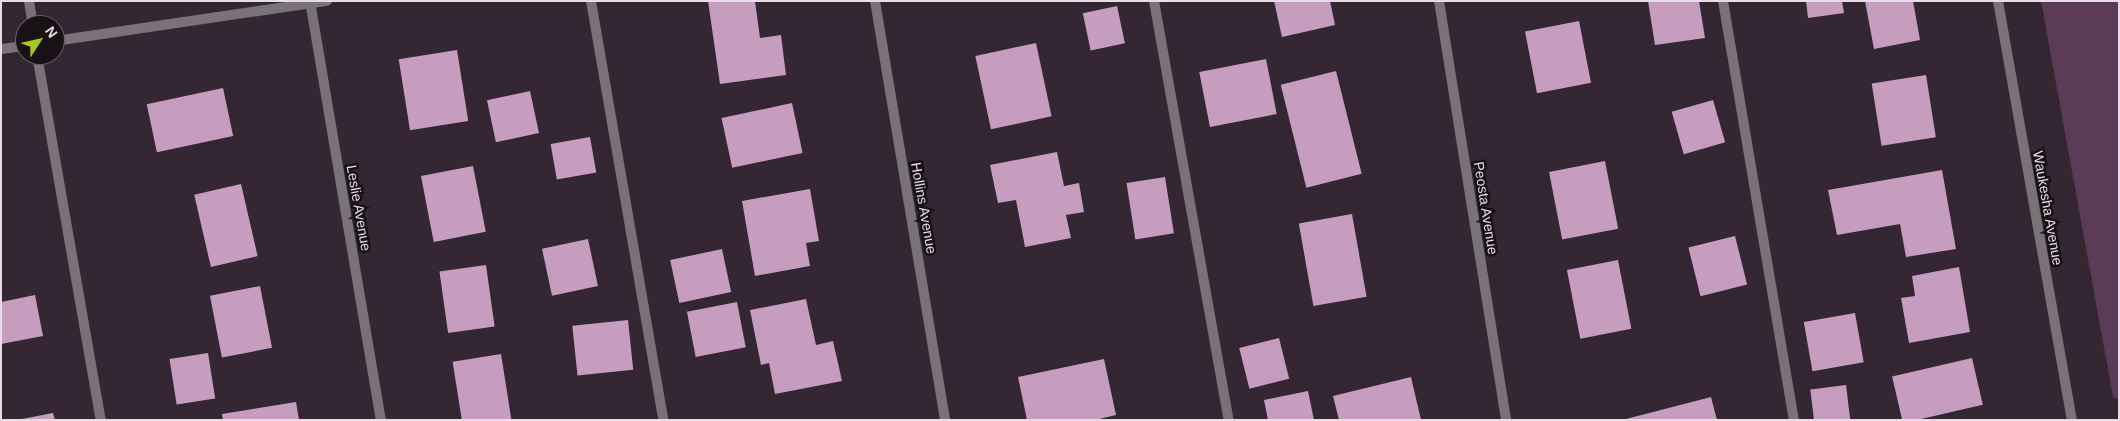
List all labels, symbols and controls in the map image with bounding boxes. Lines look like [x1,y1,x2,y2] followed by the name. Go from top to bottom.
[15,15,65,65] north arrow
[42,23,61,41] text: N
[2030,149,2066,267] street label: Waukesha Avenue
[1470,160,1502,256] street label: Peosta Avenue
[908,161,940,255] street label: Hollins Avenue
[343,163,375,253] street label: Leslie Avenue

